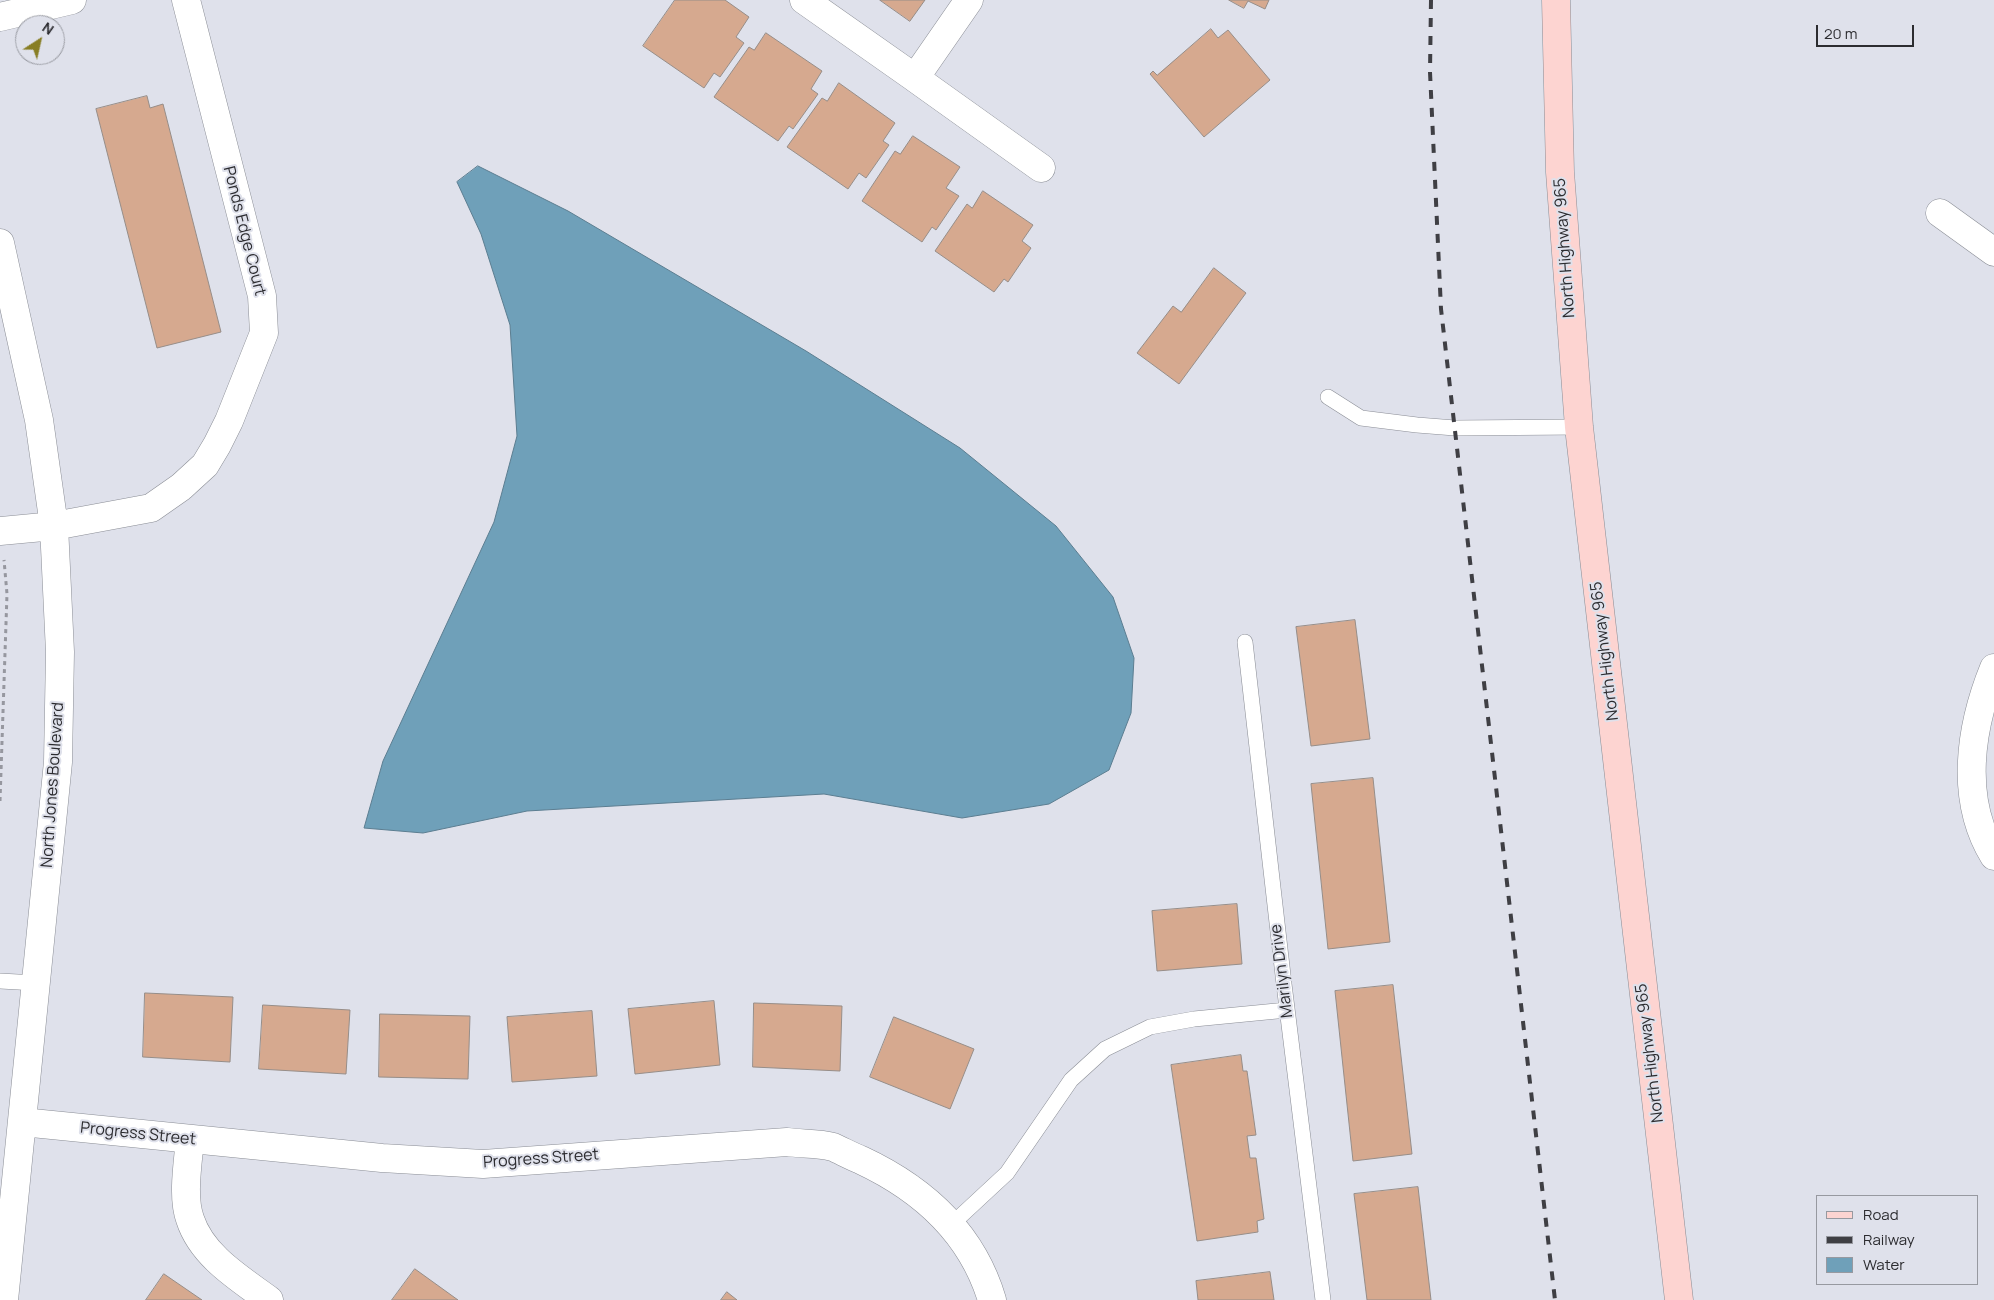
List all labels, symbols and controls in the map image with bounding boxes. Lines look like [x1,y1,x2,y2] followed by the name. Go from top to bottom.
[15,15,65,65] north arrow
[1819,15,1916,47] scale bar
[39,17,58,39] text: N
[1824,23,1857,44] text: 20 m
[219,164,269,298] street label: Ponds Edge Court
[1551,178,1579,318] street label: North Highway 965
[1587,580,1623,722] street label: North Highway 965
[38,702,68,868] street label: North Jones Boulevard
[1267,923,1297,1019] street label: Marilyn Drive
[1632,982,1668,1124] street label: North Highway 965
[79,1118,197,1150] street label: Progress Street
[482,1145,600,1173] street label: Progress Street
[1816,1195,1979,1285] legend
[1863,1204,1899,1225] text: Road
[1863,1229,1915,1250] text: Railway
[1863,1254,1905,1275] text: Water

